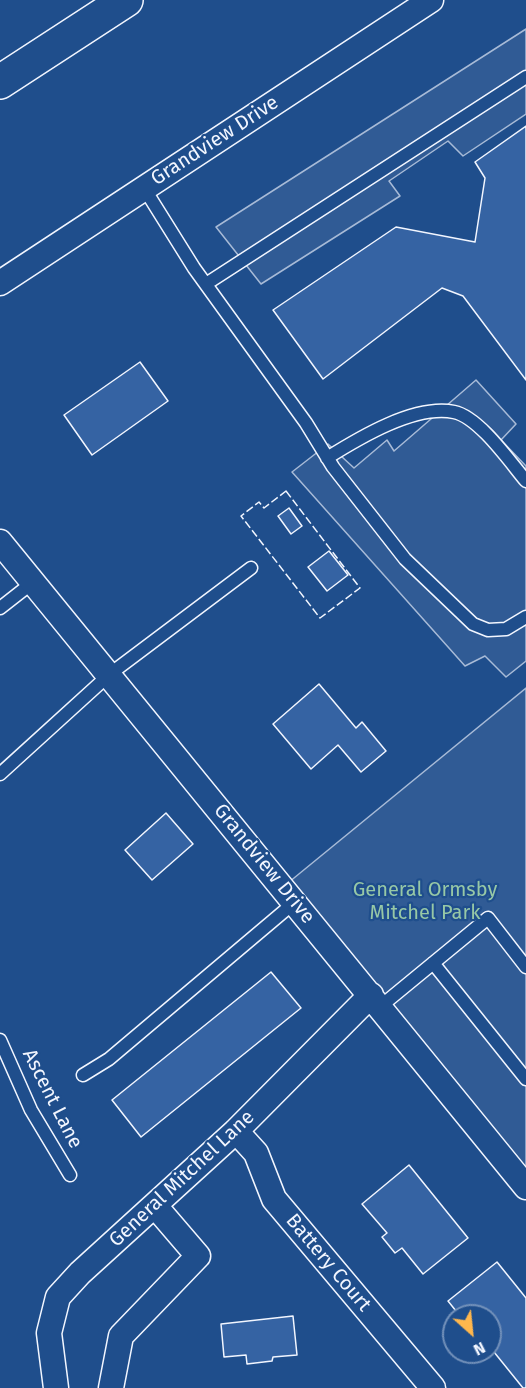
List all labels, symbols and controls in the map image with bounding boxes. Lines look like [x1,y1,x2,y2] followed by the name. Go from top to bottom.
[147,91,283,191] street label: Grandview Drive
[208,799,320,929] street label: Grandview Drive
[353,878,497,925] park label: General Ormsby Mitchel Park
[17,1045,87,1153] street label: Ascent Lane
[104,1106,260,1252] street label: General Mitchel Lane
[280,1209,376,1317] street label: Battery Court
[442,1304,502,1364] north arrow
[470,1338,489,1360] text: N

